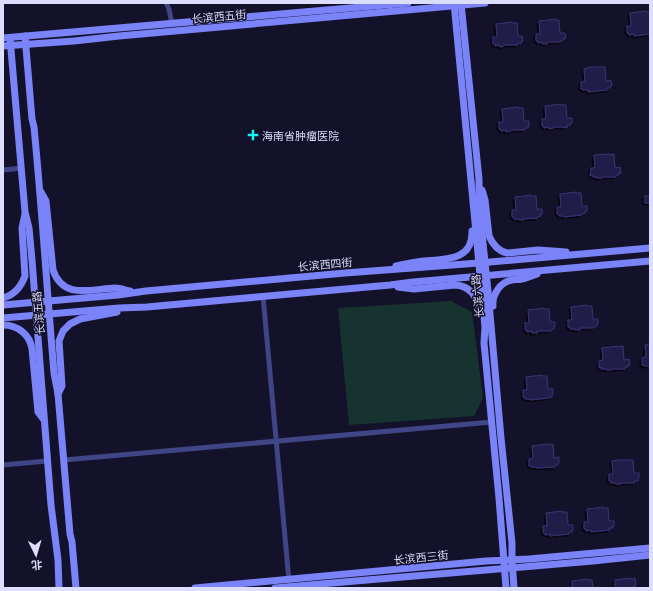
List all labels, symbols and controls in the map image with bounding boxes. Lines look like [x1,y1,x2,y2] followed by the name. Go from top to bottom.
[191,7,247,25] street label: 长滨西五街
[247,129,259,141] marker: 海南省肿瘤医院
[262,129,339,142] place label: 海南省肿瘤医院
[297,255,353,273] street label: 长滨西四街
[469,274,485,318] street label: 长滨六路
[30,291,46,335] street label: 长滨五路
[16,535,56,575] north arrow
[393,548,449,566] street label: 长滨西三街
[31,559,43,572] text: 北

